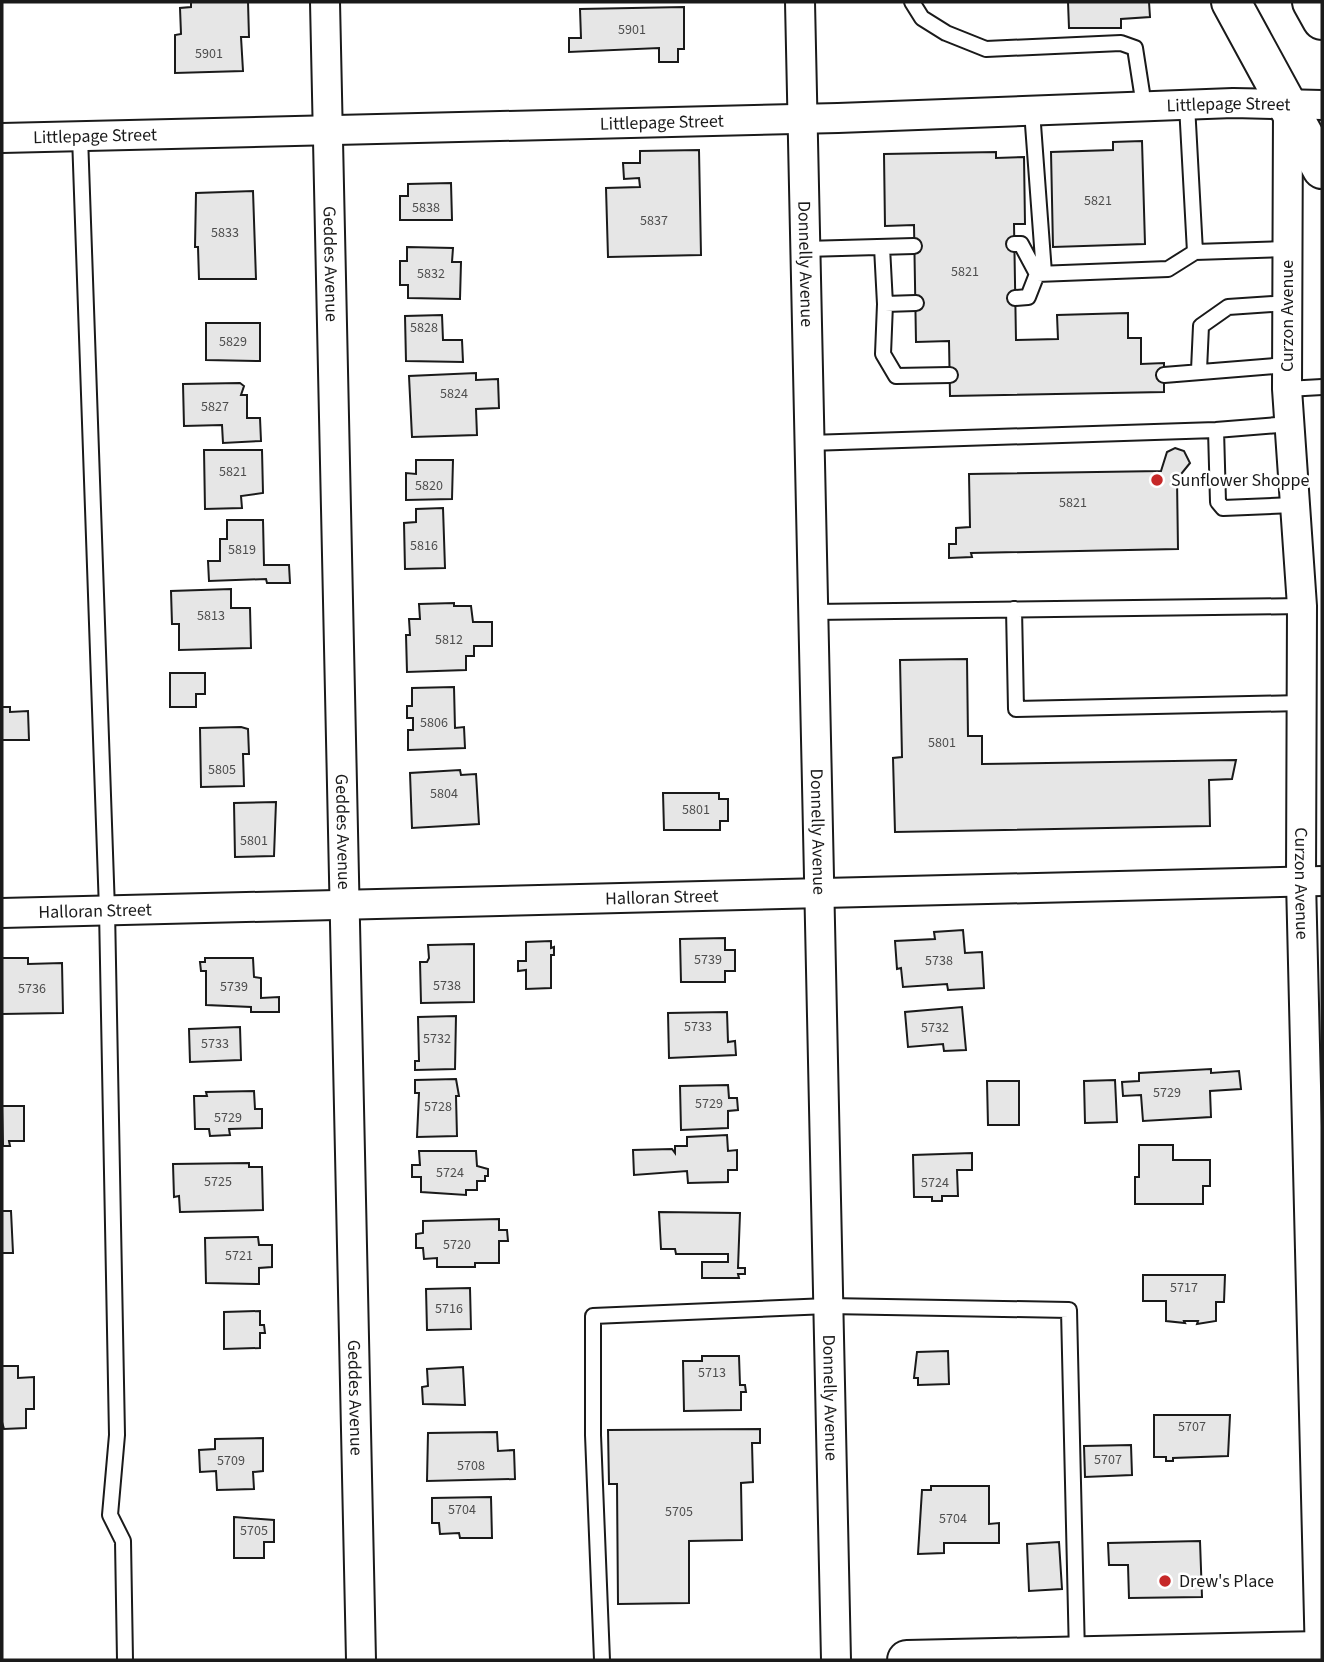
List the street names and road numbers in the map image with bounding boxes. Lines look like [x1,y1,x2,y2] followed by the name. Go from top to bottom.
[1166,90,1291,118] street label: Littlepage Street
[600,108,724,136] street label: Littlepage Street
[33,122,157,150] street label: Littlepage Street
[792,201,820,327] street label: Donnelly Avenue
[317,206,344,322] street label: Geddes Avenue
[1275,260,1300,372] street label: Curzon Avenue
[804,768,832,895] street label: Donnelly Avenue
[329,774,357,890] street label: Geddes Avenue
[1288,827,1315,940] street label: Curzon Avenue
[605,883,719,911] street label: Halloran Street
[38,897,152,925] street label: Halloran Street
[816,1334,844,1461] street label: Donnelly Avenue
[342,1340,369,1456] street label: Geddes Avenue

